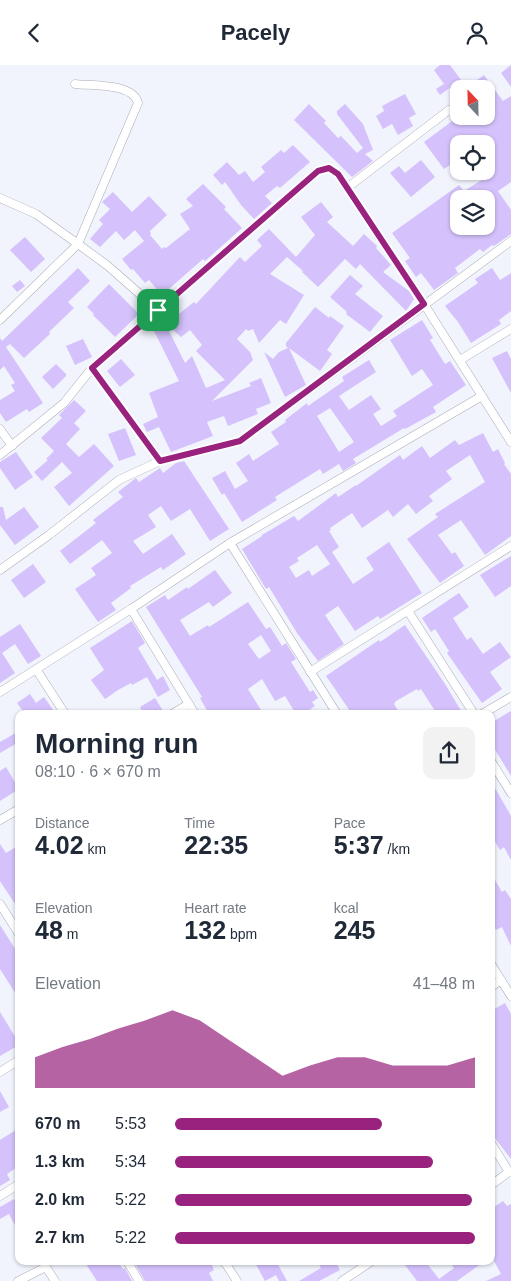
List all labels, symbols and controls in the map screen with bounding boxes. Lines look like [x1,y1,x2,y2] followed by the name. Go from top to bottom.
[20,19,48,47] icon: back
[463,19,491,47] icon: person
[221,20,290,45] text: Pacely
[450,80,495,125] north arrow
[450,80,495,235] map controls
[450,135,495,180] button: locate
[450,190,495,235] button: layers
[137,289,179,331] pin
[144,296,172,324] icon: arrive
[423,727,475,779] button: share
[35,728,198,759] text: Morning run
[35,763,161,780] text: 08:10 · 6 × 670 m
[35,815,89,831] text: Distance
[184,815,215,831] text: Time
[334,815,366,831] text: Pace
[35,831,84,859] text: 4.02
[184,831,248,859] text: 22:35
[334,831,384,859] text: 5:37
[84,841,106,857] text: km
[384,841,410,857] text: /km
[35,900,93,916] text: Elevation
[184,900,247,916] text: Heart rate
[334,900,359,916] text: kcal
[35,916,63,944] text: 48
[184,916,226,944] text: 132
[334,916,375,944] text: 245
[63,926,78,942] text: m
[226,926,257,942] text: bpm
[35,975,101,992] text: Elevation
[413,975,475,992] text: 41–48 m
[35,1115,80,1132] text: 670 m
[115,1115,146,1132] text: 5:53
[35,1153,85,1170] text: 1.3 km
[115,1153,146,1170] text: 5:34
[35,1191,85,1208] text: 2.0 km
[115,1191,146,1208] text: 5:22
[35,1229,85,1246] text: 2.7 km
[115,1229,146,1246] text: 5:22

